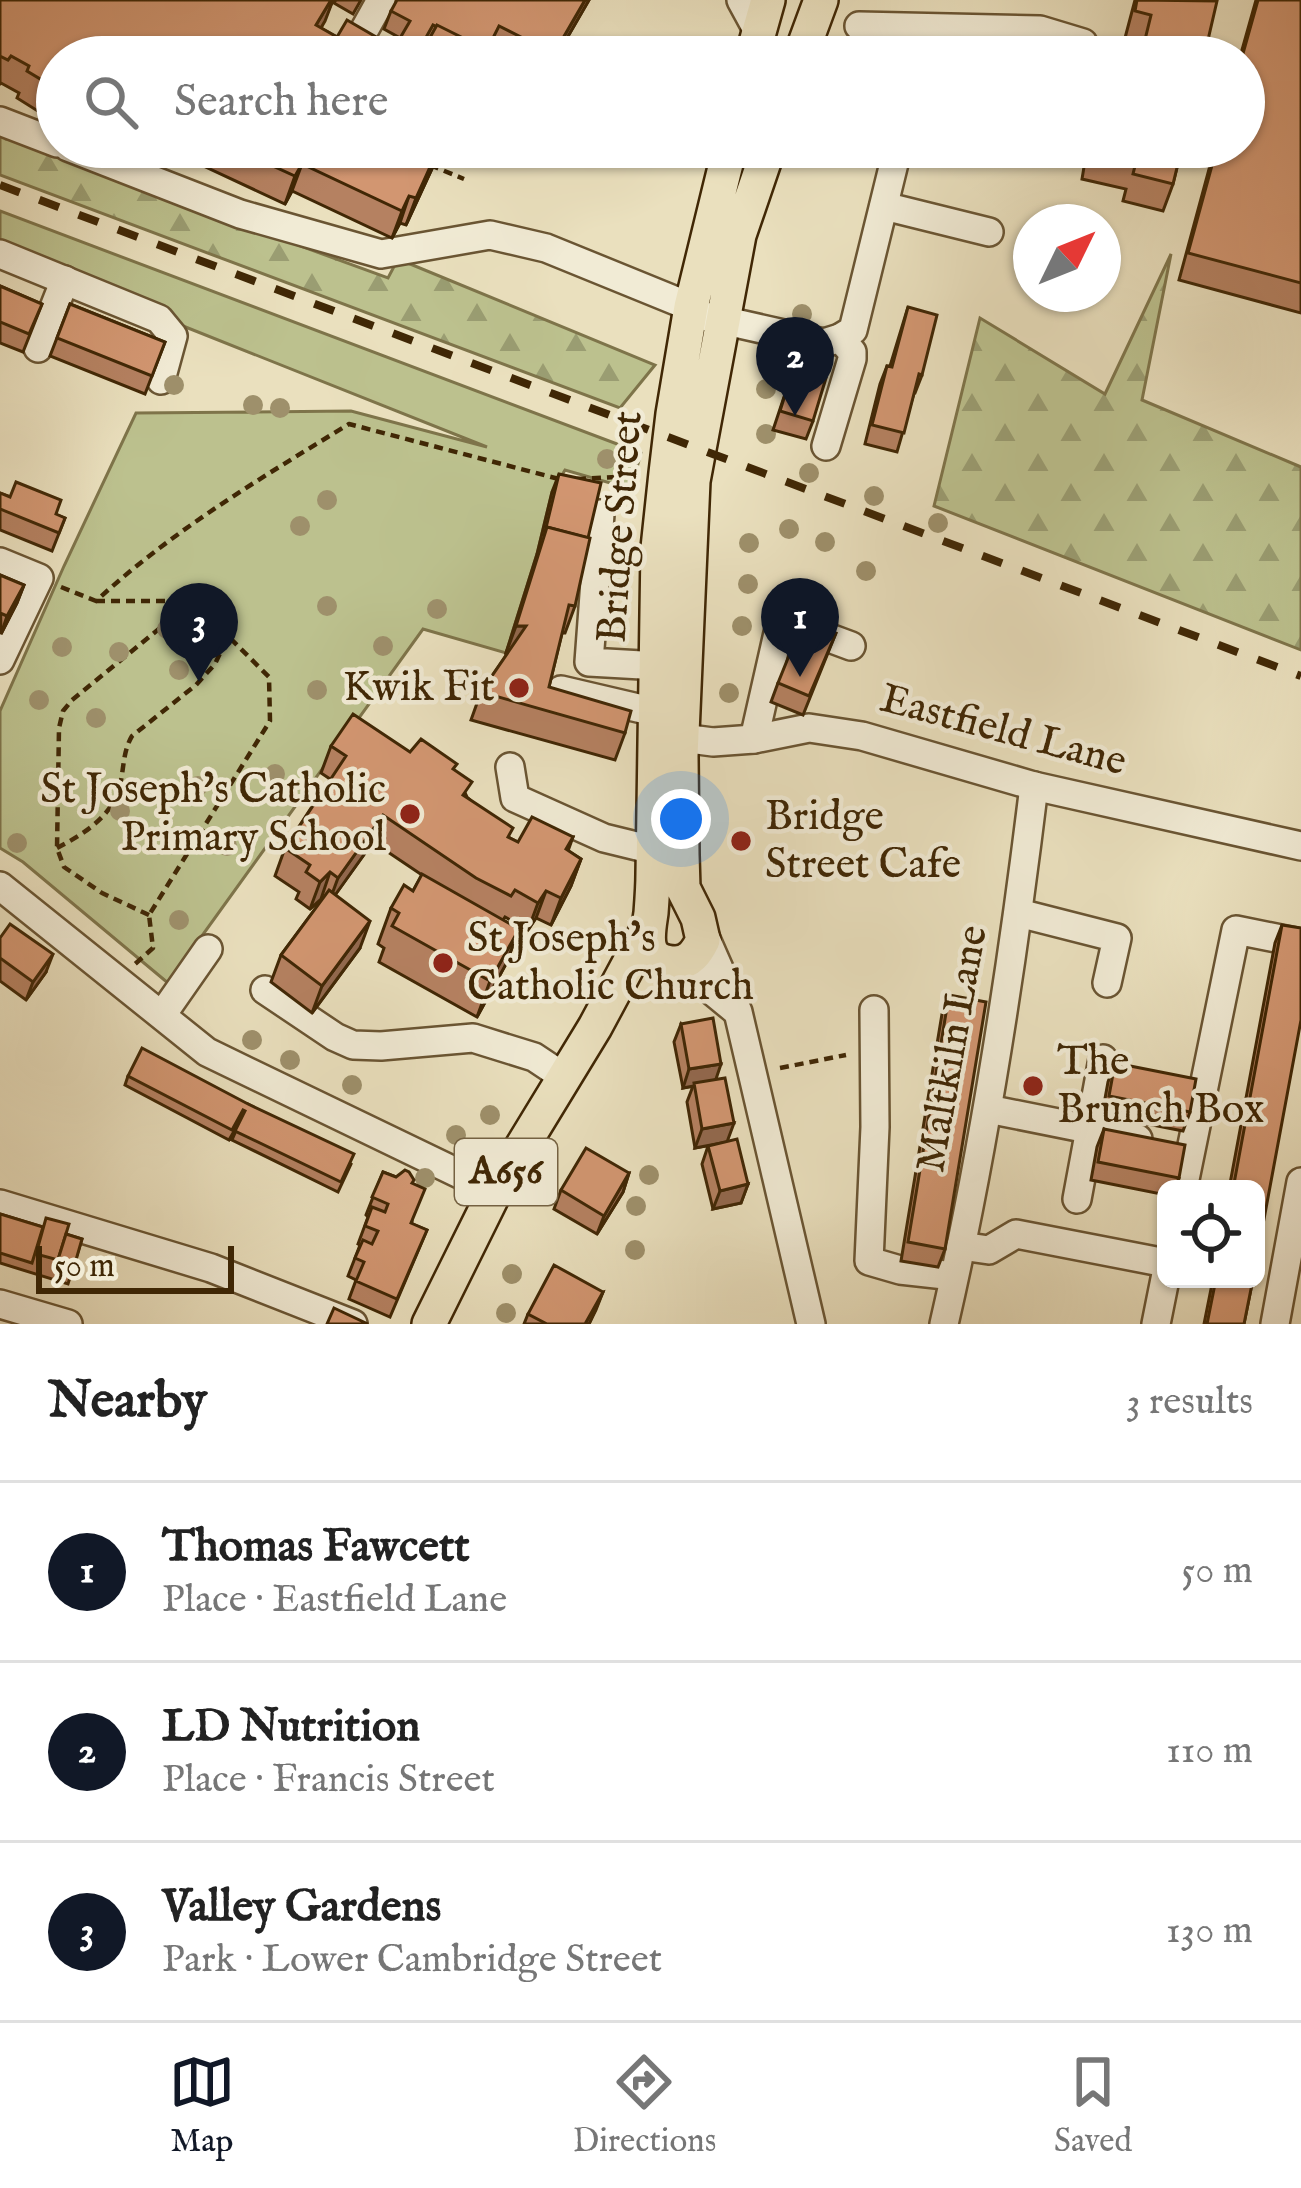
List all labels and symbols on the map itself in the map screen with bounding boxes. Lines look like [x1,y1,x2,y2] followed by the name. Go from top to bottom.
[1013,204,1121,312] north arrow
[756,317,834,416] pin: 2
[586,409,656,645] street label: Bridge Street
[761,578,839,677] pin: 1
[160,583,238,682] pin: 3
[343,662,495,715] place label: Kwik Fit
[874,673,1132,789] street label: Eastfield Lane
[506,675,532,701] marker: Kwik Fit
[40,764,386,865] place label: St Joseph's Catholic Primary School
[651,789,711,849] your location
[765,791,961,892] place label: Bridge Street Cafe
[397,801,423,827] marker: St Joseph's Catholic Primary School
[728,828,754,854] marker: Bridge Street Cafe
[467,913,754,1014] place label: St Joseph's Catholic Church
[905,921,1001,1177] street label: Maltkiln Lane
[430,950,456,976] marker: St Joseph's Catholic Church
[1057,1036,1264,1137] place label: The Brunch Box
[1020,1073,1046,1099] marker: The Brunch Box
[455,1139,557,1205] road number: A656
[36,1240,234,1293] scale bar

